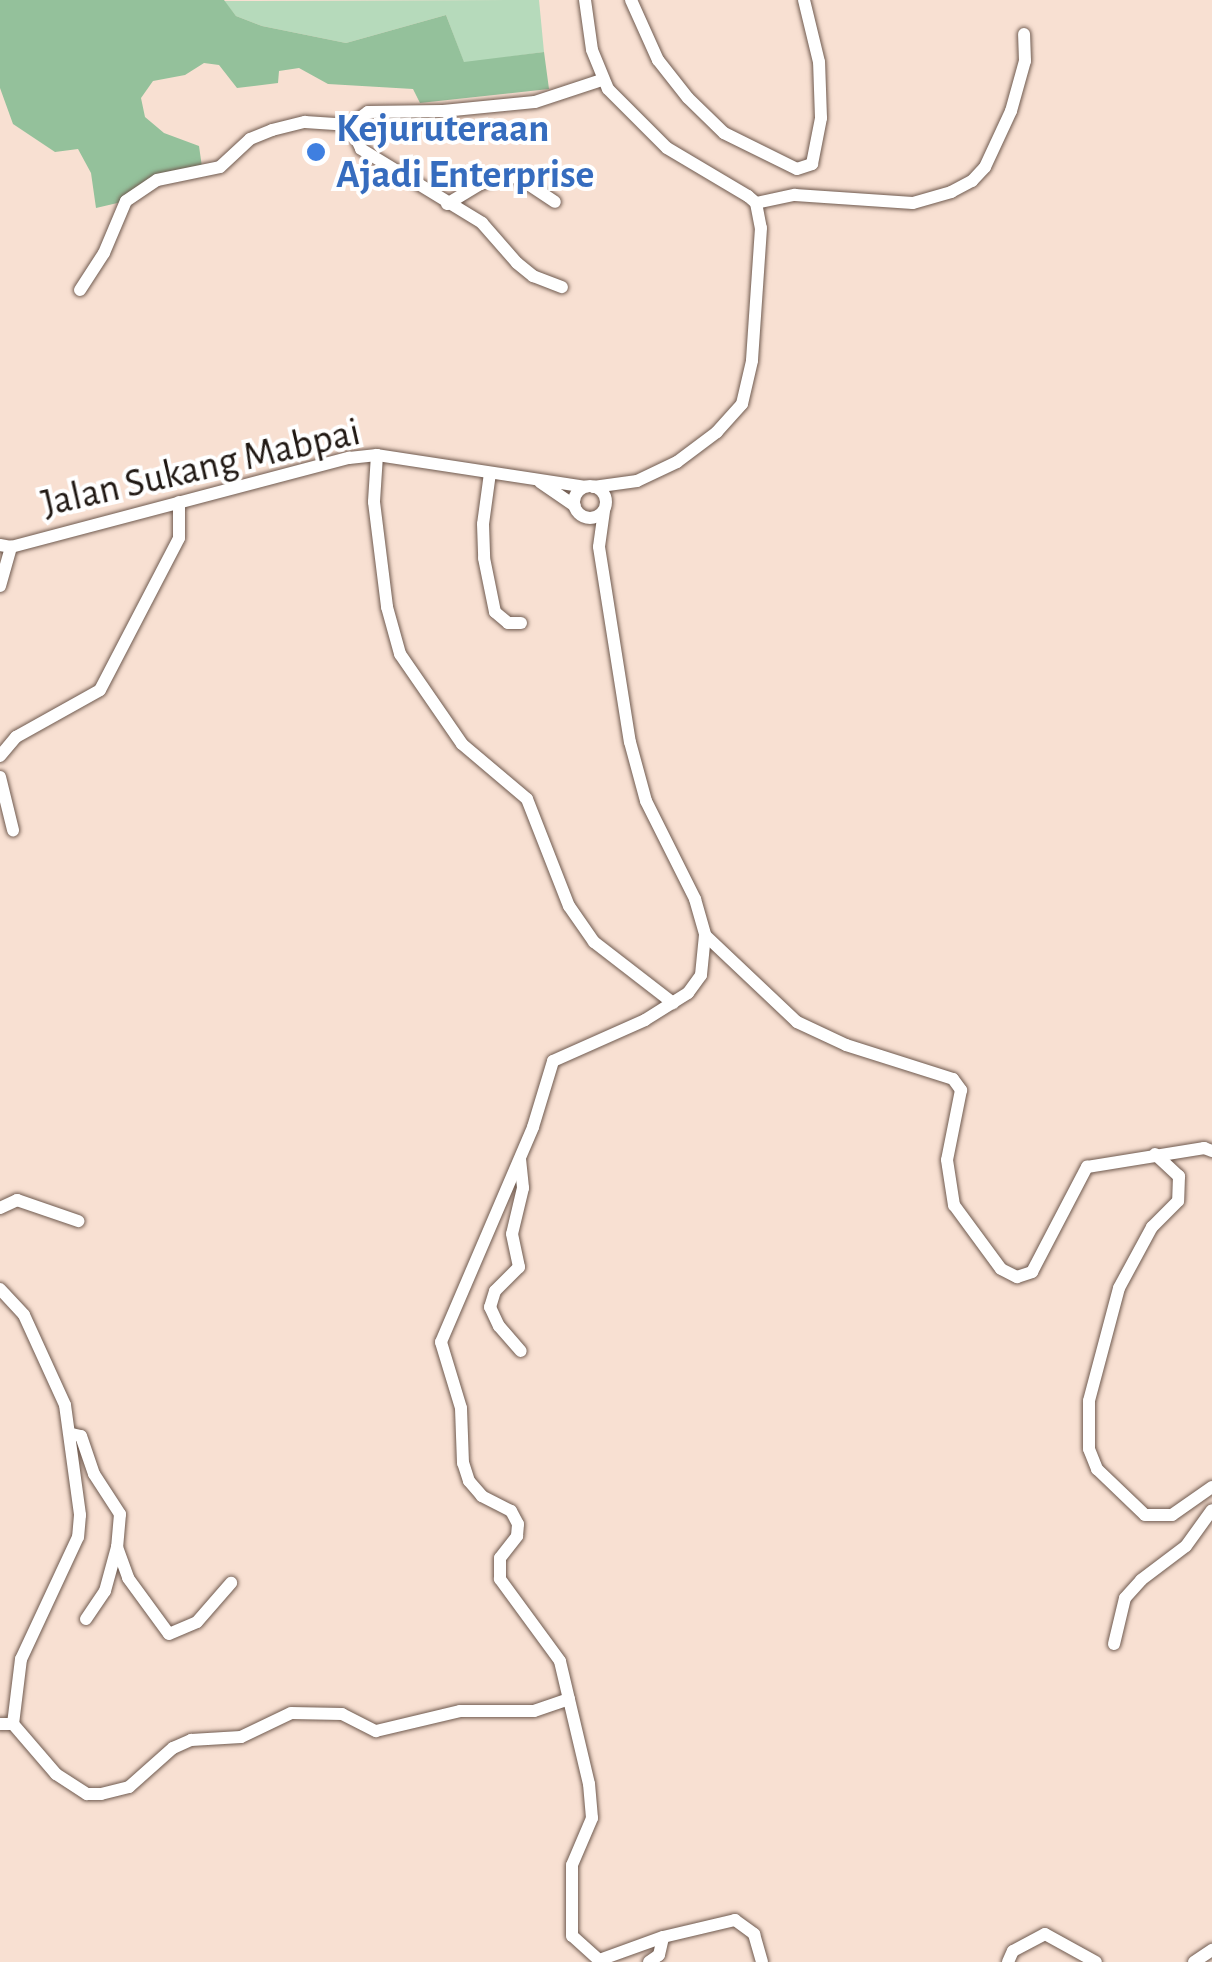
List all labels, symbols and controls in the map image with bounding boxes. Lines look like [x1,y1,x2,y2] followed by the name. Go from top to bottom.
[336,105,594,199] place label: Kejuruteraan Ajadi Enterprise
[305,141,327,163] marker: Kejuruteraan Ajadi Enterprise
[37,408,365,528] street label: Jalan Sukang Mabpai

